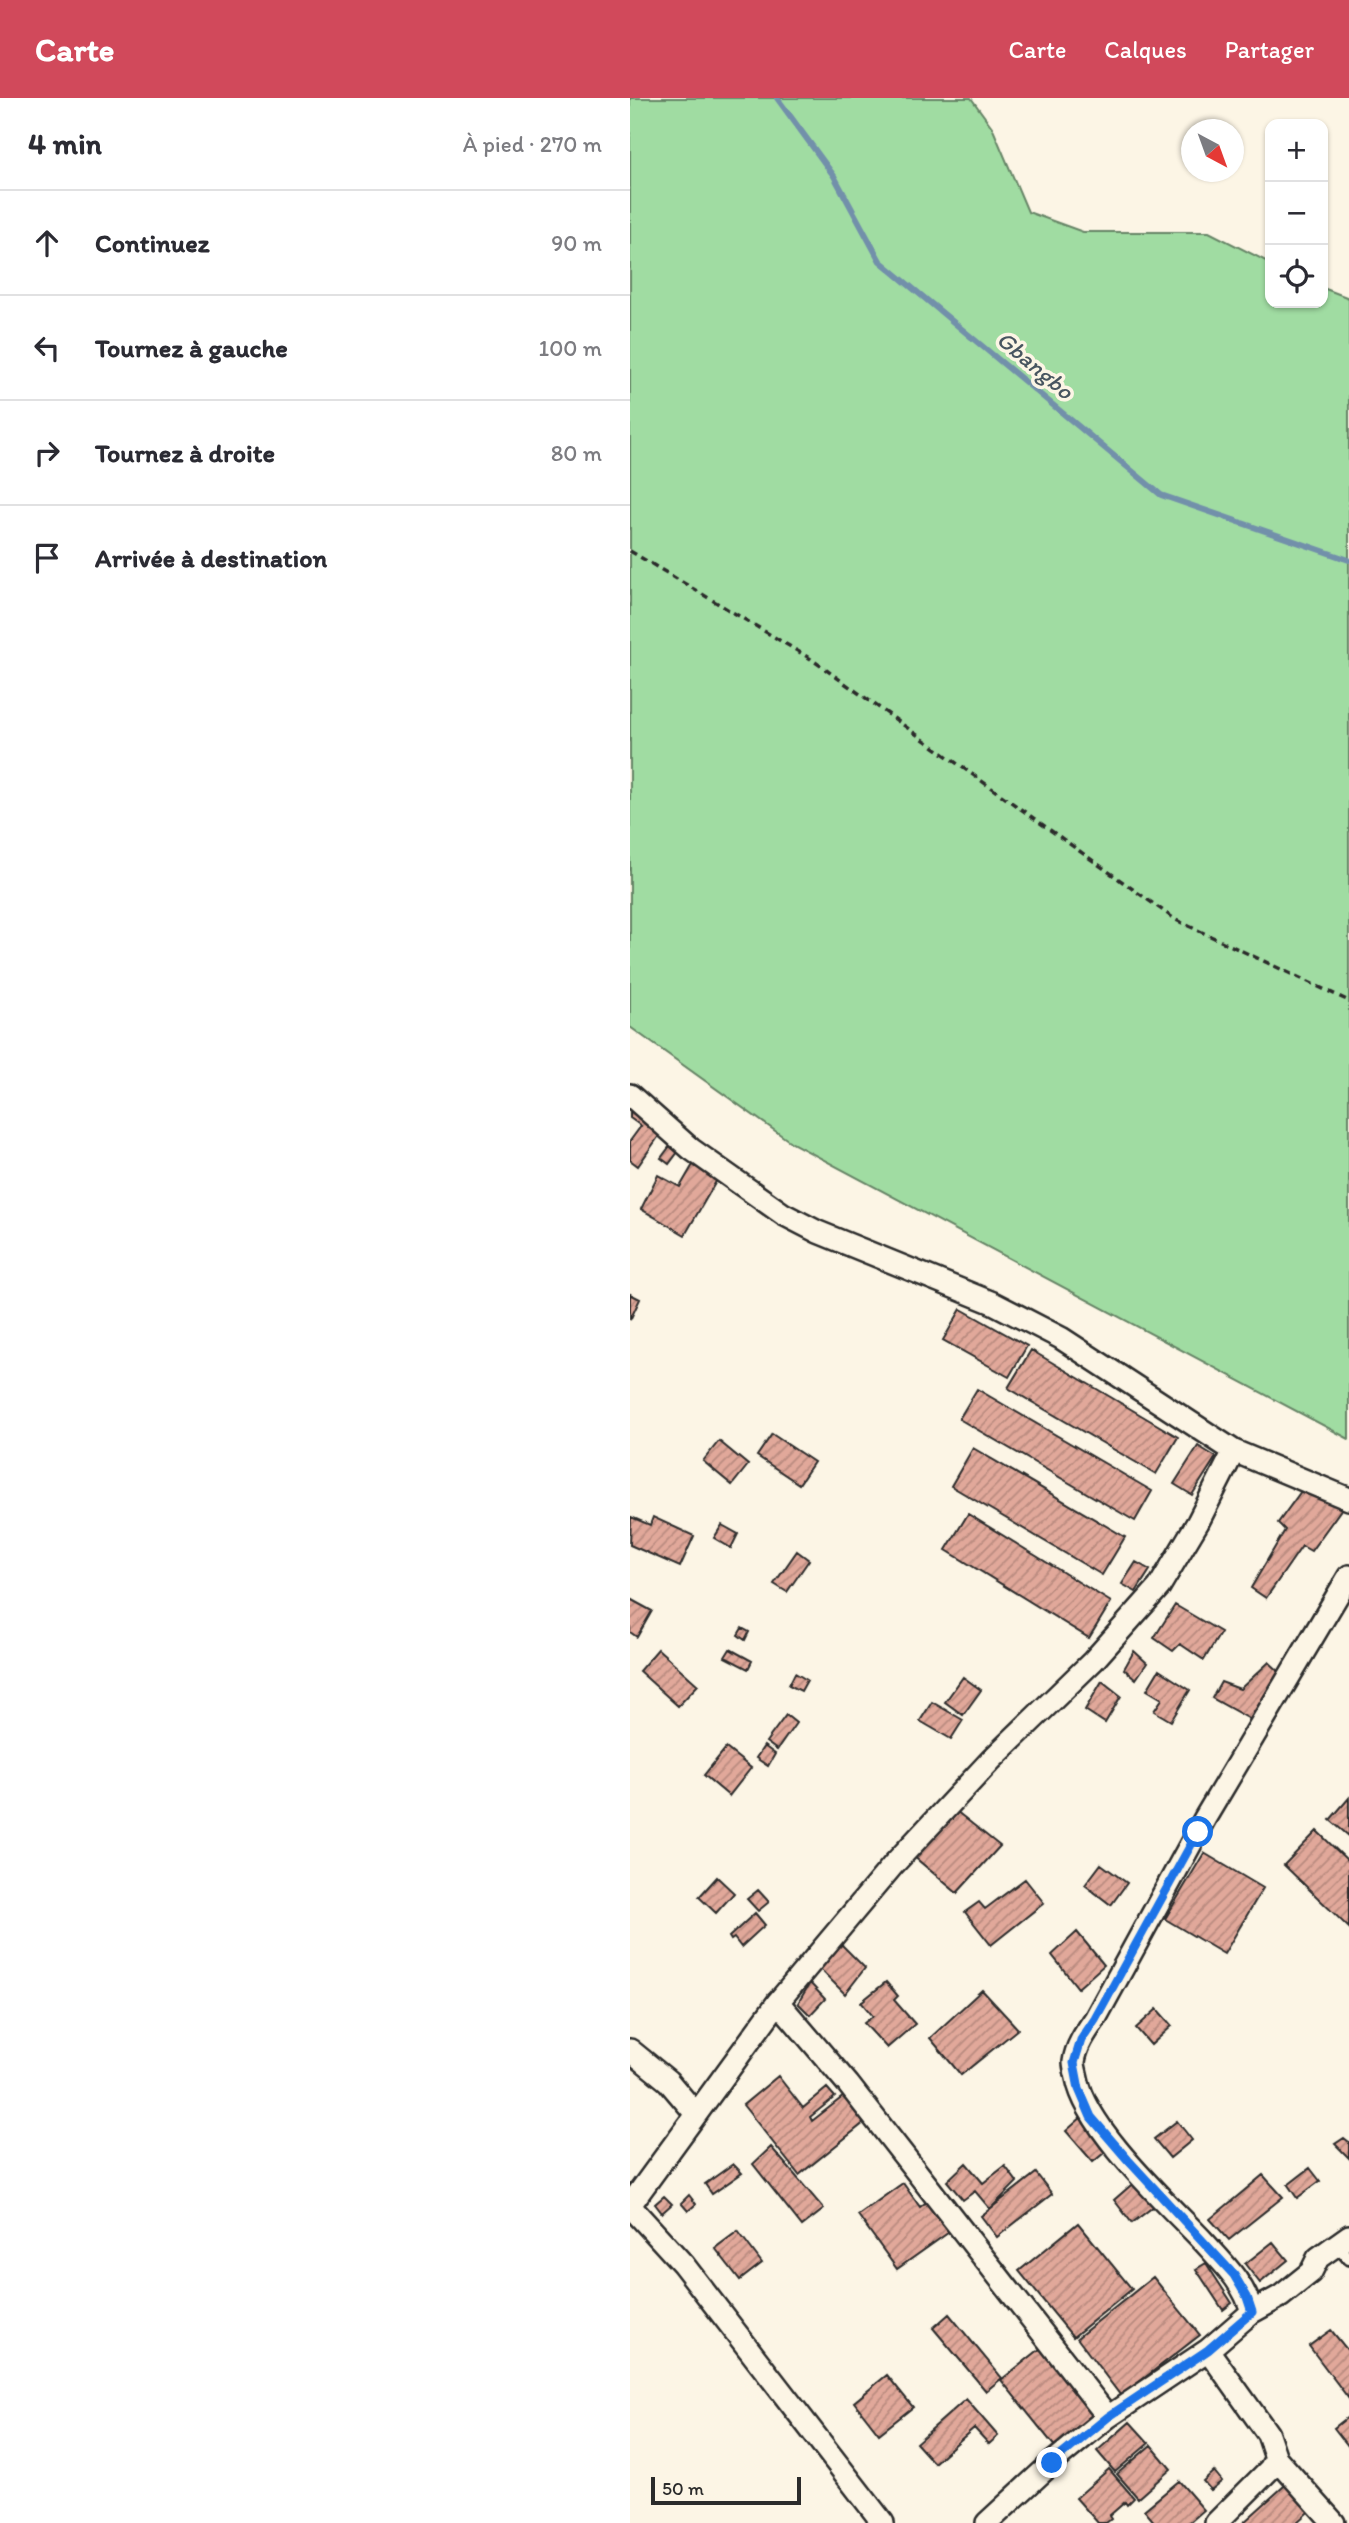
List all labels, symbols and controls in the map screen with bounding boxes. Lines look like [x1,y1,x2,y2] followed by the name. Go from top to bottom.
[35,30,115,69] text: Carte
[1009,35,1066,64] text: Carte
[1104,35,1187,64] text: Calques
[1225,35,1314,64] text: Partager
[1181,119,1244,182] north arrow
[1265,119,1328,308] map controls
[1265,119,1328,182] button: +
[28,125,102,162] text: 4 min
[463,130,602,158] text: À pied · 270 m
[1265,182,1328,245] button: −
[28,224,66,262] icon: ahead
[95,227,210,259] text: Continuez
[551,229,602,257] text: 90 m
[1265,245,1328,308] button: locate
[991,324,1080,406] water label: Gbangbo
[28,329,66,367] icon: left
[95,332,288,364] text: Tournez à gauche
[538,334,602,362] text: 100 m
[28,434,66,472] icon: right
[95,437,275,469] text: Tournez à droite
[551,439,602,467] text: 80 m
[28,539,66,577] icon: arrive
[95,542,327,574] text: Arrivée à destination
[1182,1816,1213,1847] route start
[1036,2447,1067,2478] route end
[651,2474,802,2506] scale bar
[662,2477,704,2500] text: 50 m

